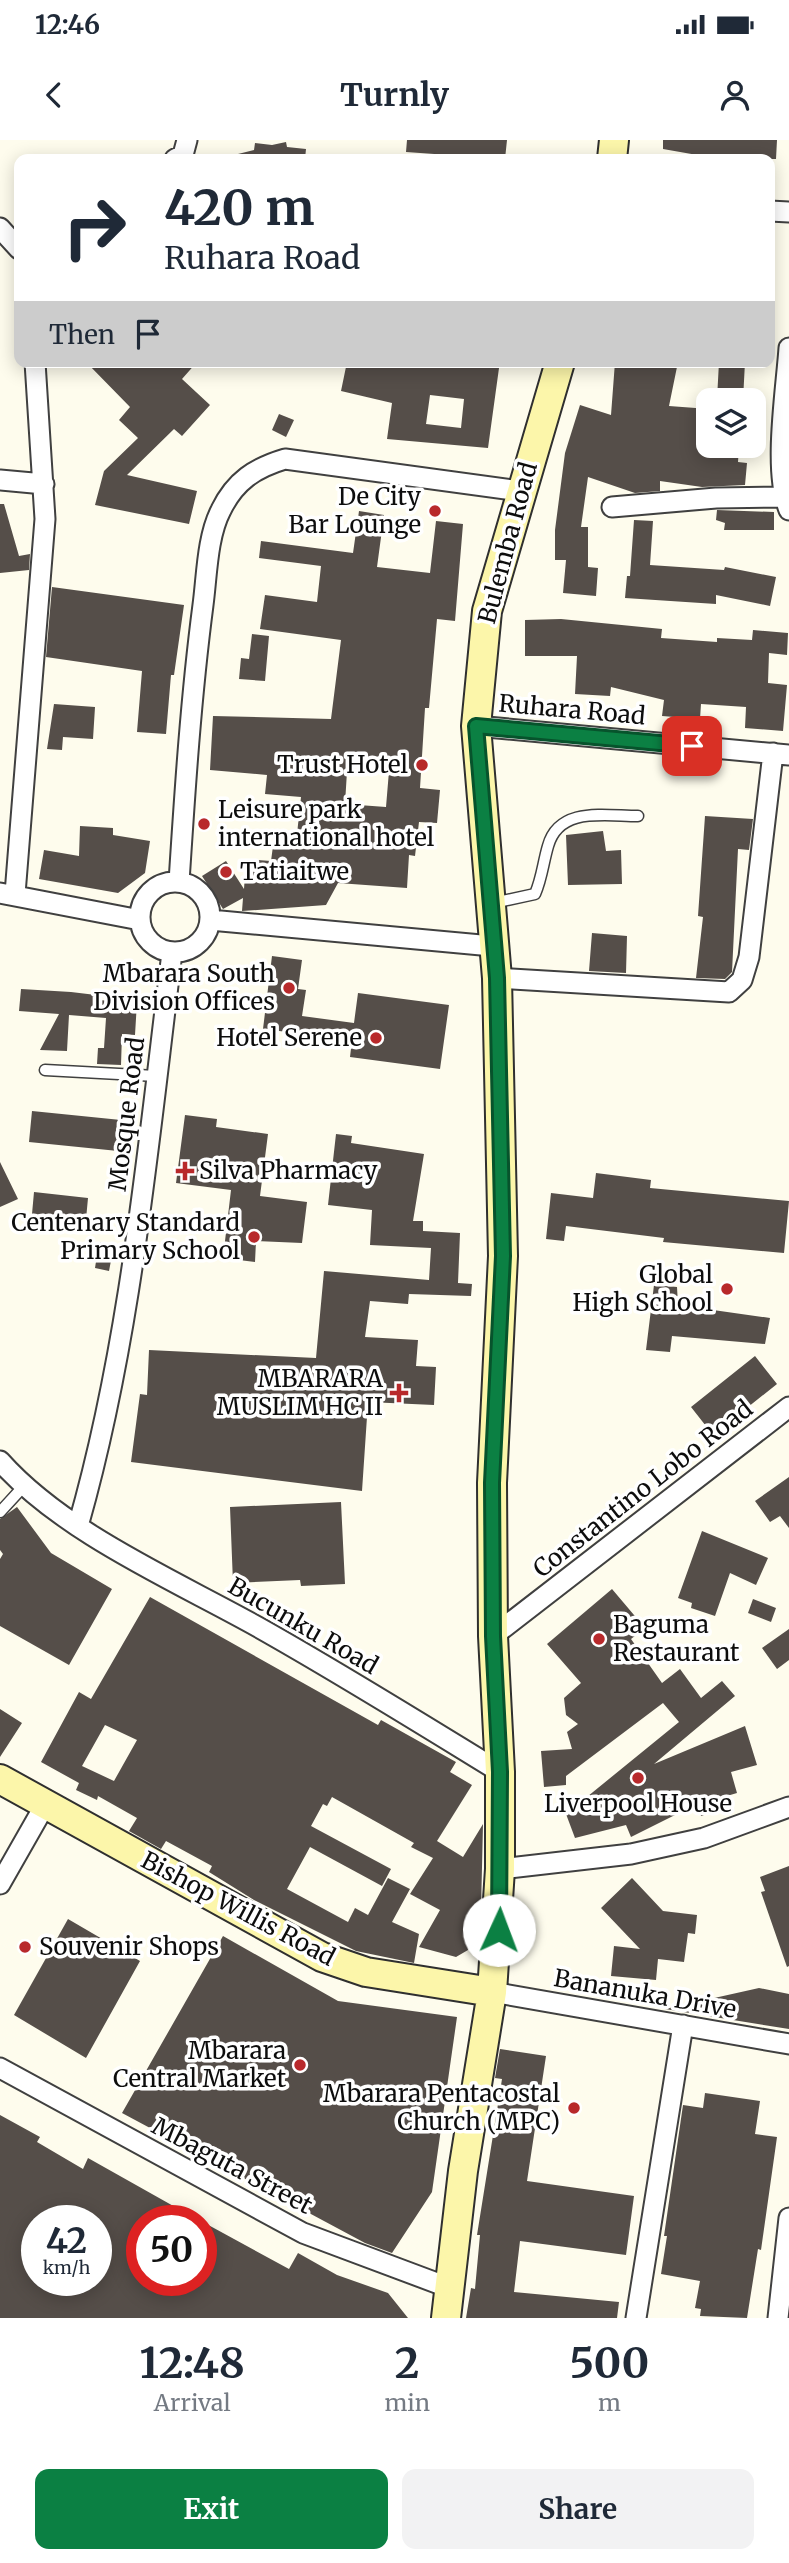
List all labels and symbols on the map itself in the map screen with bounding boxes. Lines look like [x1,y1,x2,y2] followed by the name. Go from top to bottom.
[471,459,544,627] street label: Bulemba Road
[288,481,421,540] place label: De City Bar Lounge
[427,503,443,519] marker: De City Bar Lounge
[497,688,647,731] street label: Ruhara Road
[662,716,722,776] pin
[277,749,408,780] place label: Trust Hotel
[414,757,430,773] marker: Trust Hotel
[218,794,434,853] place label: Leisure park international hotel
[196,816,212,832] marker: Leisure park international hotel
[240,856,349,887] place label: Tatiaitwe
[218,864,234,880] marker: Tatiaitwe
[93,958,275,1017] place label: Mbarara South Division Offices
[281,980,297,996] marker: Mbarara South Division Offices
[216,1022,362,1053] place label: Hotel Serene
[368,1030,384,1046] marker: Hotel Serene
[102,1035,151,1193] street label: Mosque Road
[199,1155,377,1186] place label: Silva Pharmacy
[177,1163,193,1179] marker: Silva Pharmacy
[11,1207,240,1266] place label: Centenary Standard Primary School
[246,1229,262,1245] marker: Centenary Standard Primary School
[572,1259,713,1318] place label: Global High School
[719,1281,735,1297] marker: Global High School
[217,1363,384,1422] place label: MBARARA MUSLIM HC II
[389,1383,409,1403] marker: MBARARA MUSLIM HC II
[527,1393,759,1584] street label: Constantino Lobo Road
[223,1570,384,1681] street label: Bucunku Road
[613,1609,740,1668] place label: Baguma Restaurant
[591,1631,607,1647] marker: Baguma Restaurant
[630,1770,646,1786] marker: Liverpool House
[544,1788,732,1819] place label: Liverpool House
[136,1844,341,1973] street label: Bishop Willis Road
[462,1893,536,1967] position arrow
[39,1931,219,1962] place label: Souvenir Shops
[17,1939,33,1955] marker: Souvenir Shops
[552,1962,739,2025] street label: Bananuka Drive
[113,2035,287,2094] place label: Mbarara Central Market
[292,2057,308,2073] marker: Mbarara Central Market
[323,2078,560,2137] place label: Mbarara Pentacostal Church (MPC)
[566,2100,582,2116] marker: Mbarara Pentacostal Church (MPC)
[147,2110,318,2221] street label: Mbaguta Street
[126,2205,217,2296] speed limit sign: 50

